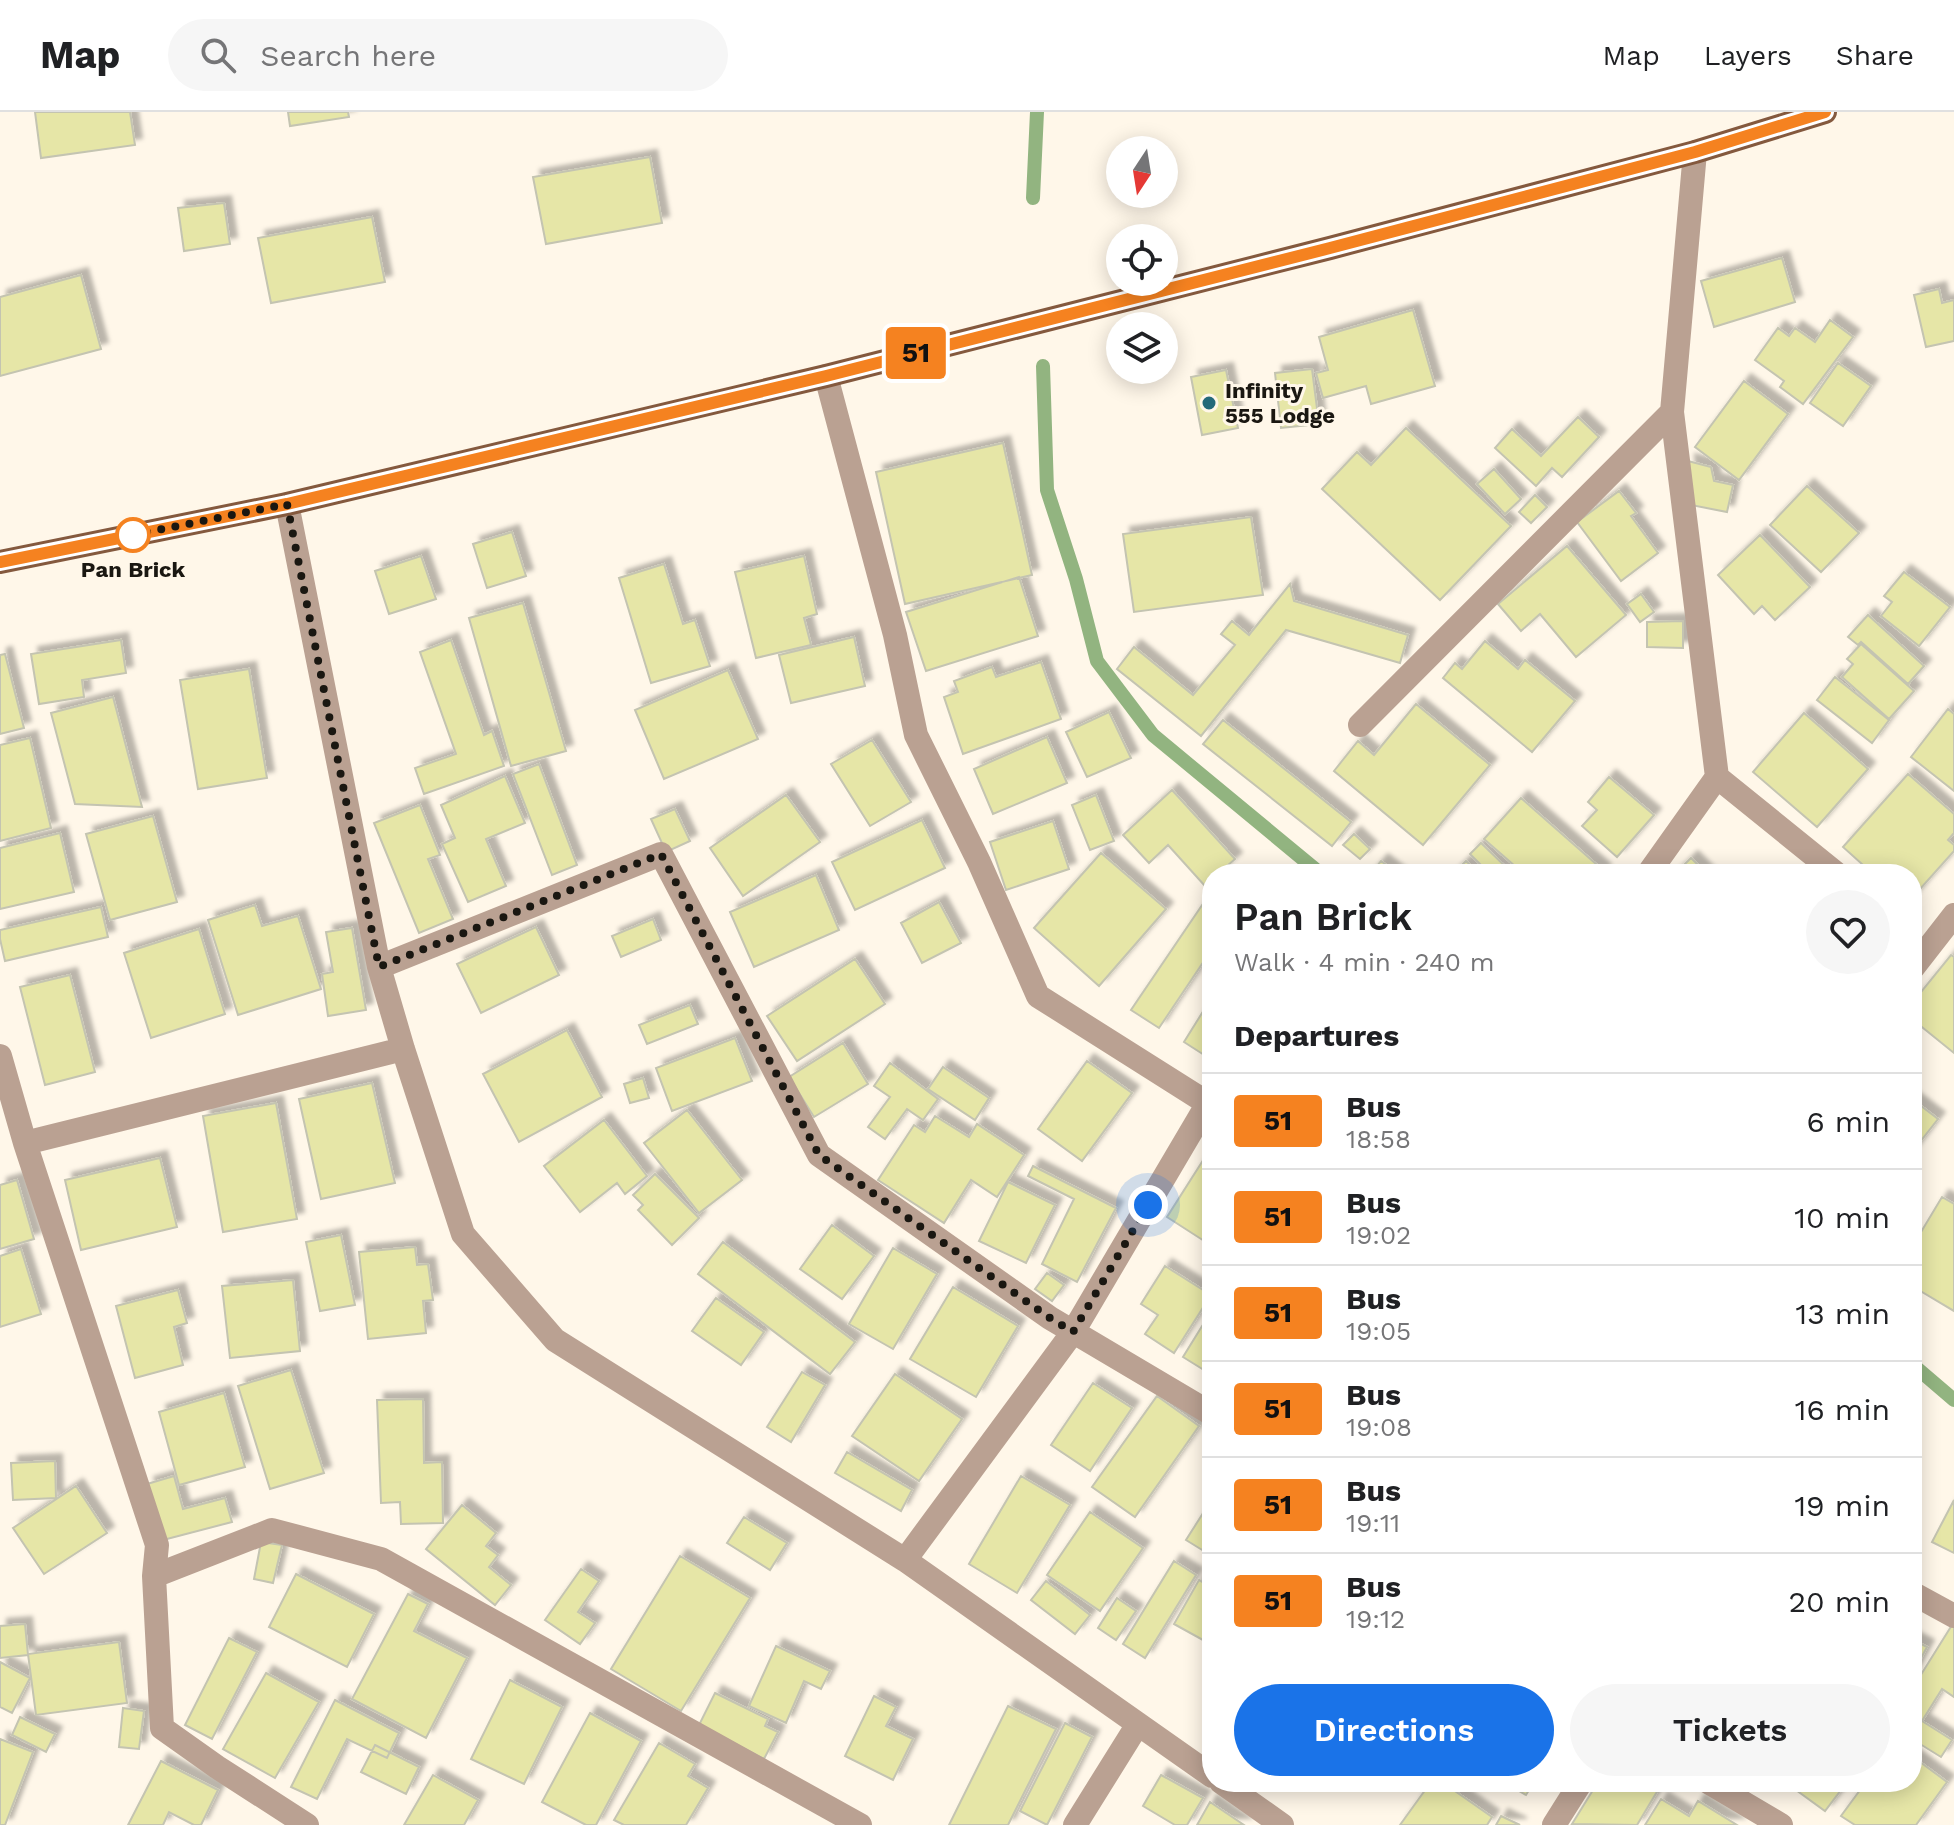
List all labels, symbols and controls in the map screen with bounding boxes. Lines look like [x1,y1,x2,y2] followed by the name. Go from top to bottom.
[168,19,728,91] search box
[40,33,120,77] text: Map
[196,33,240,77] icon: search
[260,38,436,73] text: Search here
[1603,39,1660,72] text: Map
[1704,39,1792,72] text: Layers
[1836,39,1914,72] text: Share
[1106,136,1178,208] north arrow
[1106,136,1178,384] map controls
[1106,224,1178,296] button: locate
[1106,312,1178,384] button: layers
[880,327,952,379] line badge: 51
[902,336,930,369] text: 51
[1225,378,1335,428] place label: Infinity 555 Lodge
[1200,394,1218,412] marker: Infinity 555 Lodge
[116,518,150,552] marker: Pan Brick
[81,557,186,582] place label: Pan Brick
[1806,890,1890,974] button: heart
[1234,895,1412,939] text: Pan Brick
[1234,947,1495,977] text: Walk · 4 min · 240 m
[1234,1018,1399,1053] text: Departures
[1346,1089,1401,1124] text: Bus
[1264,1104,1292,1137] text: 51
[1806,1104,1890,1139] text: 6 min
[1346,1124,1411,1154] text: 18:58
[1128,1185,1168,1225] your location
[1346,1185,1401,1220] text: Bus
[1264,1200,1292,1233] text: 51
[1794,1200,1890,1235] text: 10 min
[1346,1220,1411,1250] text: 19:02
[1346,1281,1401,1316] text: Bus
[1264,1296,1292,1329] text: 51
[1795,1296,1890,1331] text: 13 min
[1346,1316,1411,1346] text: 19:05
[1346,1377,1401,1412] text: Bus
[1264,1392,1292,1425] text: 51
[1795,1392,1890,1427] text: 16 min
[1346,1412,1412,1442] text: 19:08
[1346,1473,1401,1508] text: Bus
[1264,1488,1292,1521] text: 51
[1794,1488,1890,1523] text: 19 min
[1346,1508,1400,1538] text: 19:11
[1346,1569,1401,1604] text: Bus
[1264,1584,1292,1617] text: 51
[1788,1584,1890,1619] text: 20 min
[1346,1604,1405,1634] text: 19:12
[1234,1684,1554,1776] button: Directions
[1570,1684,1890,1776] button: Tickets

